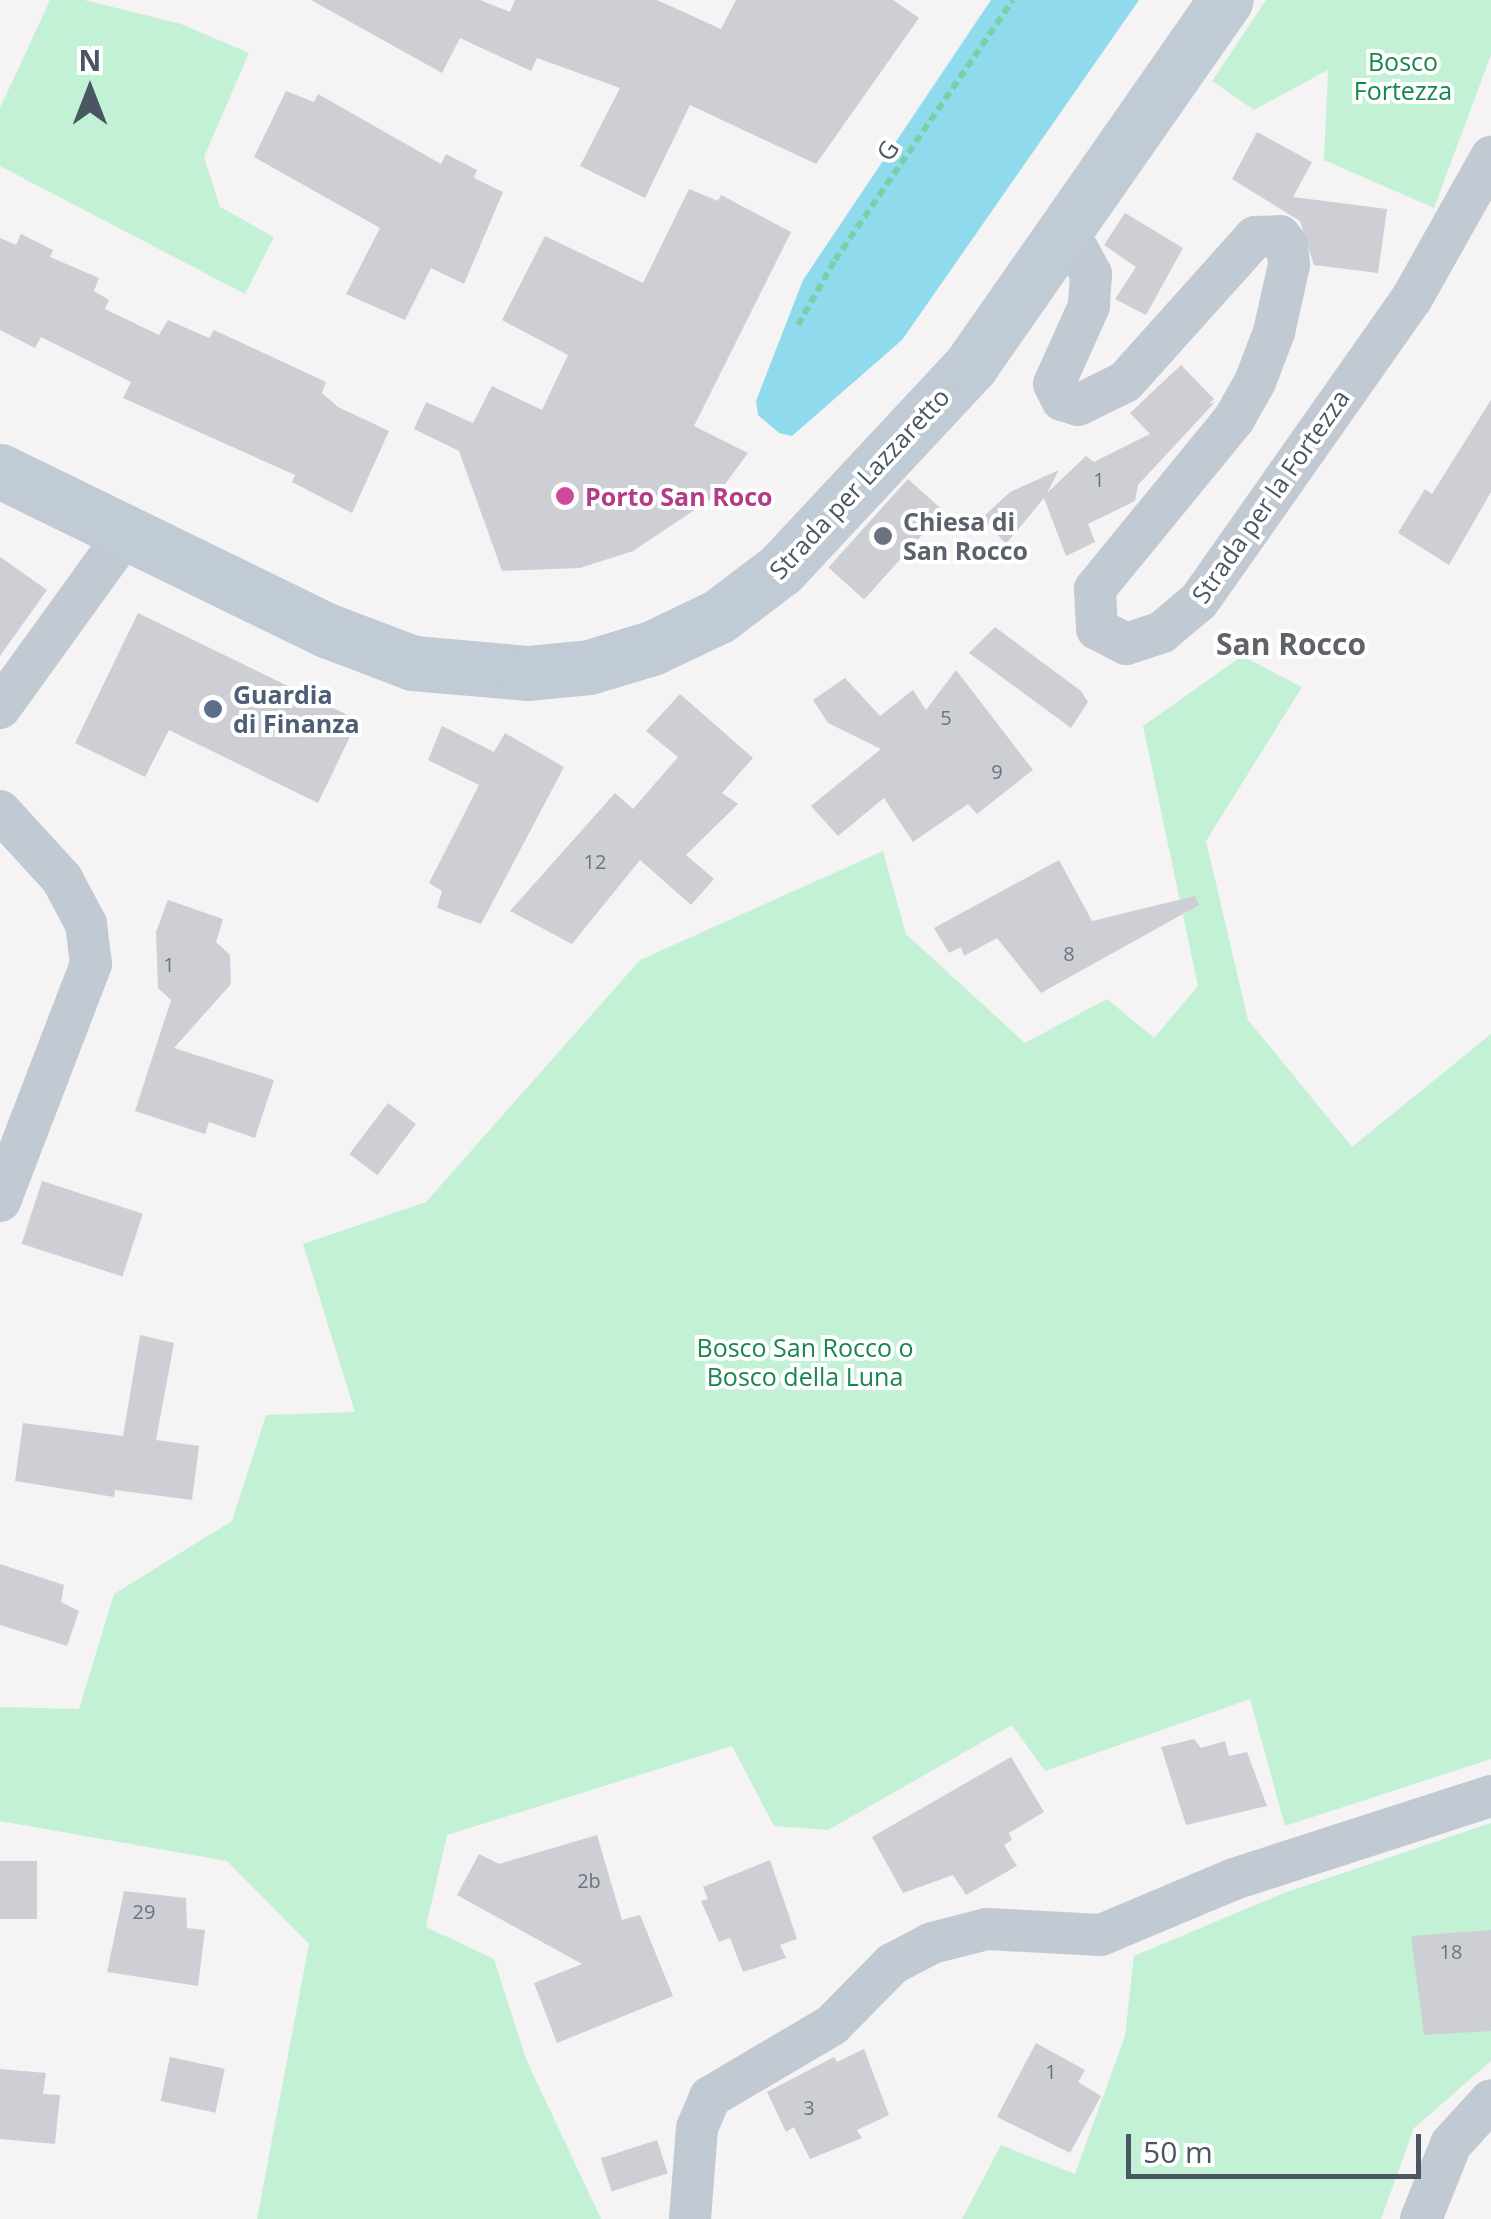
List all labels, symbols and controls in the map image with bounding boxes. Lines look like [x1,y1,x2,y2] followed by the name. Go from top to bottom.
[40,40,140,140] north arrow
[79,41,101,79] text: N
[1354,47,1452,106] park label: Bosco Fortezza
[869,134,905,166] street label: G
[763,381,955,585] street label: Strada per Lazzaretto
[1185,384,1355,608] street label: Strada per la Fortezza
[1093,467,1105,491] house number: 1
[585,481,772,511] place label: Porto San Roco
[554,485,576,507] marker: Porto San Roco
[903,507,1028,566] place label: Chiesa di San Rocco
[872,525,894,547] marker: Chiesa di San Rocco
[1216,626,1366,662] district label: San Rocco
[233,680,360,739] place label: Guardia di Finanza
[202,698,224,720] marker: Guardia di Finanza
[940,705,952,729] house number: 5
[991,759,1003,783] house number: 9
[584,849,606,873] house number: 12
[1063,941,1075,965] house number: 8
[163,952,175,976] house number: 1
[696,1333,914,1392] park label: Bosco San Rocco o Bosco della Luna
[577,1868,601,1892] house number: 2b
[133,1899,155,1923] house number: 29
[1440,1939,1462,1963] house number: 18
[1045,2059,1057,2083] house number: 1
[803,2095,815,2119] house number: 3
[1131,2114,1426,2176] scale bar
[1143,2131,1213,2172] text: 50 m

